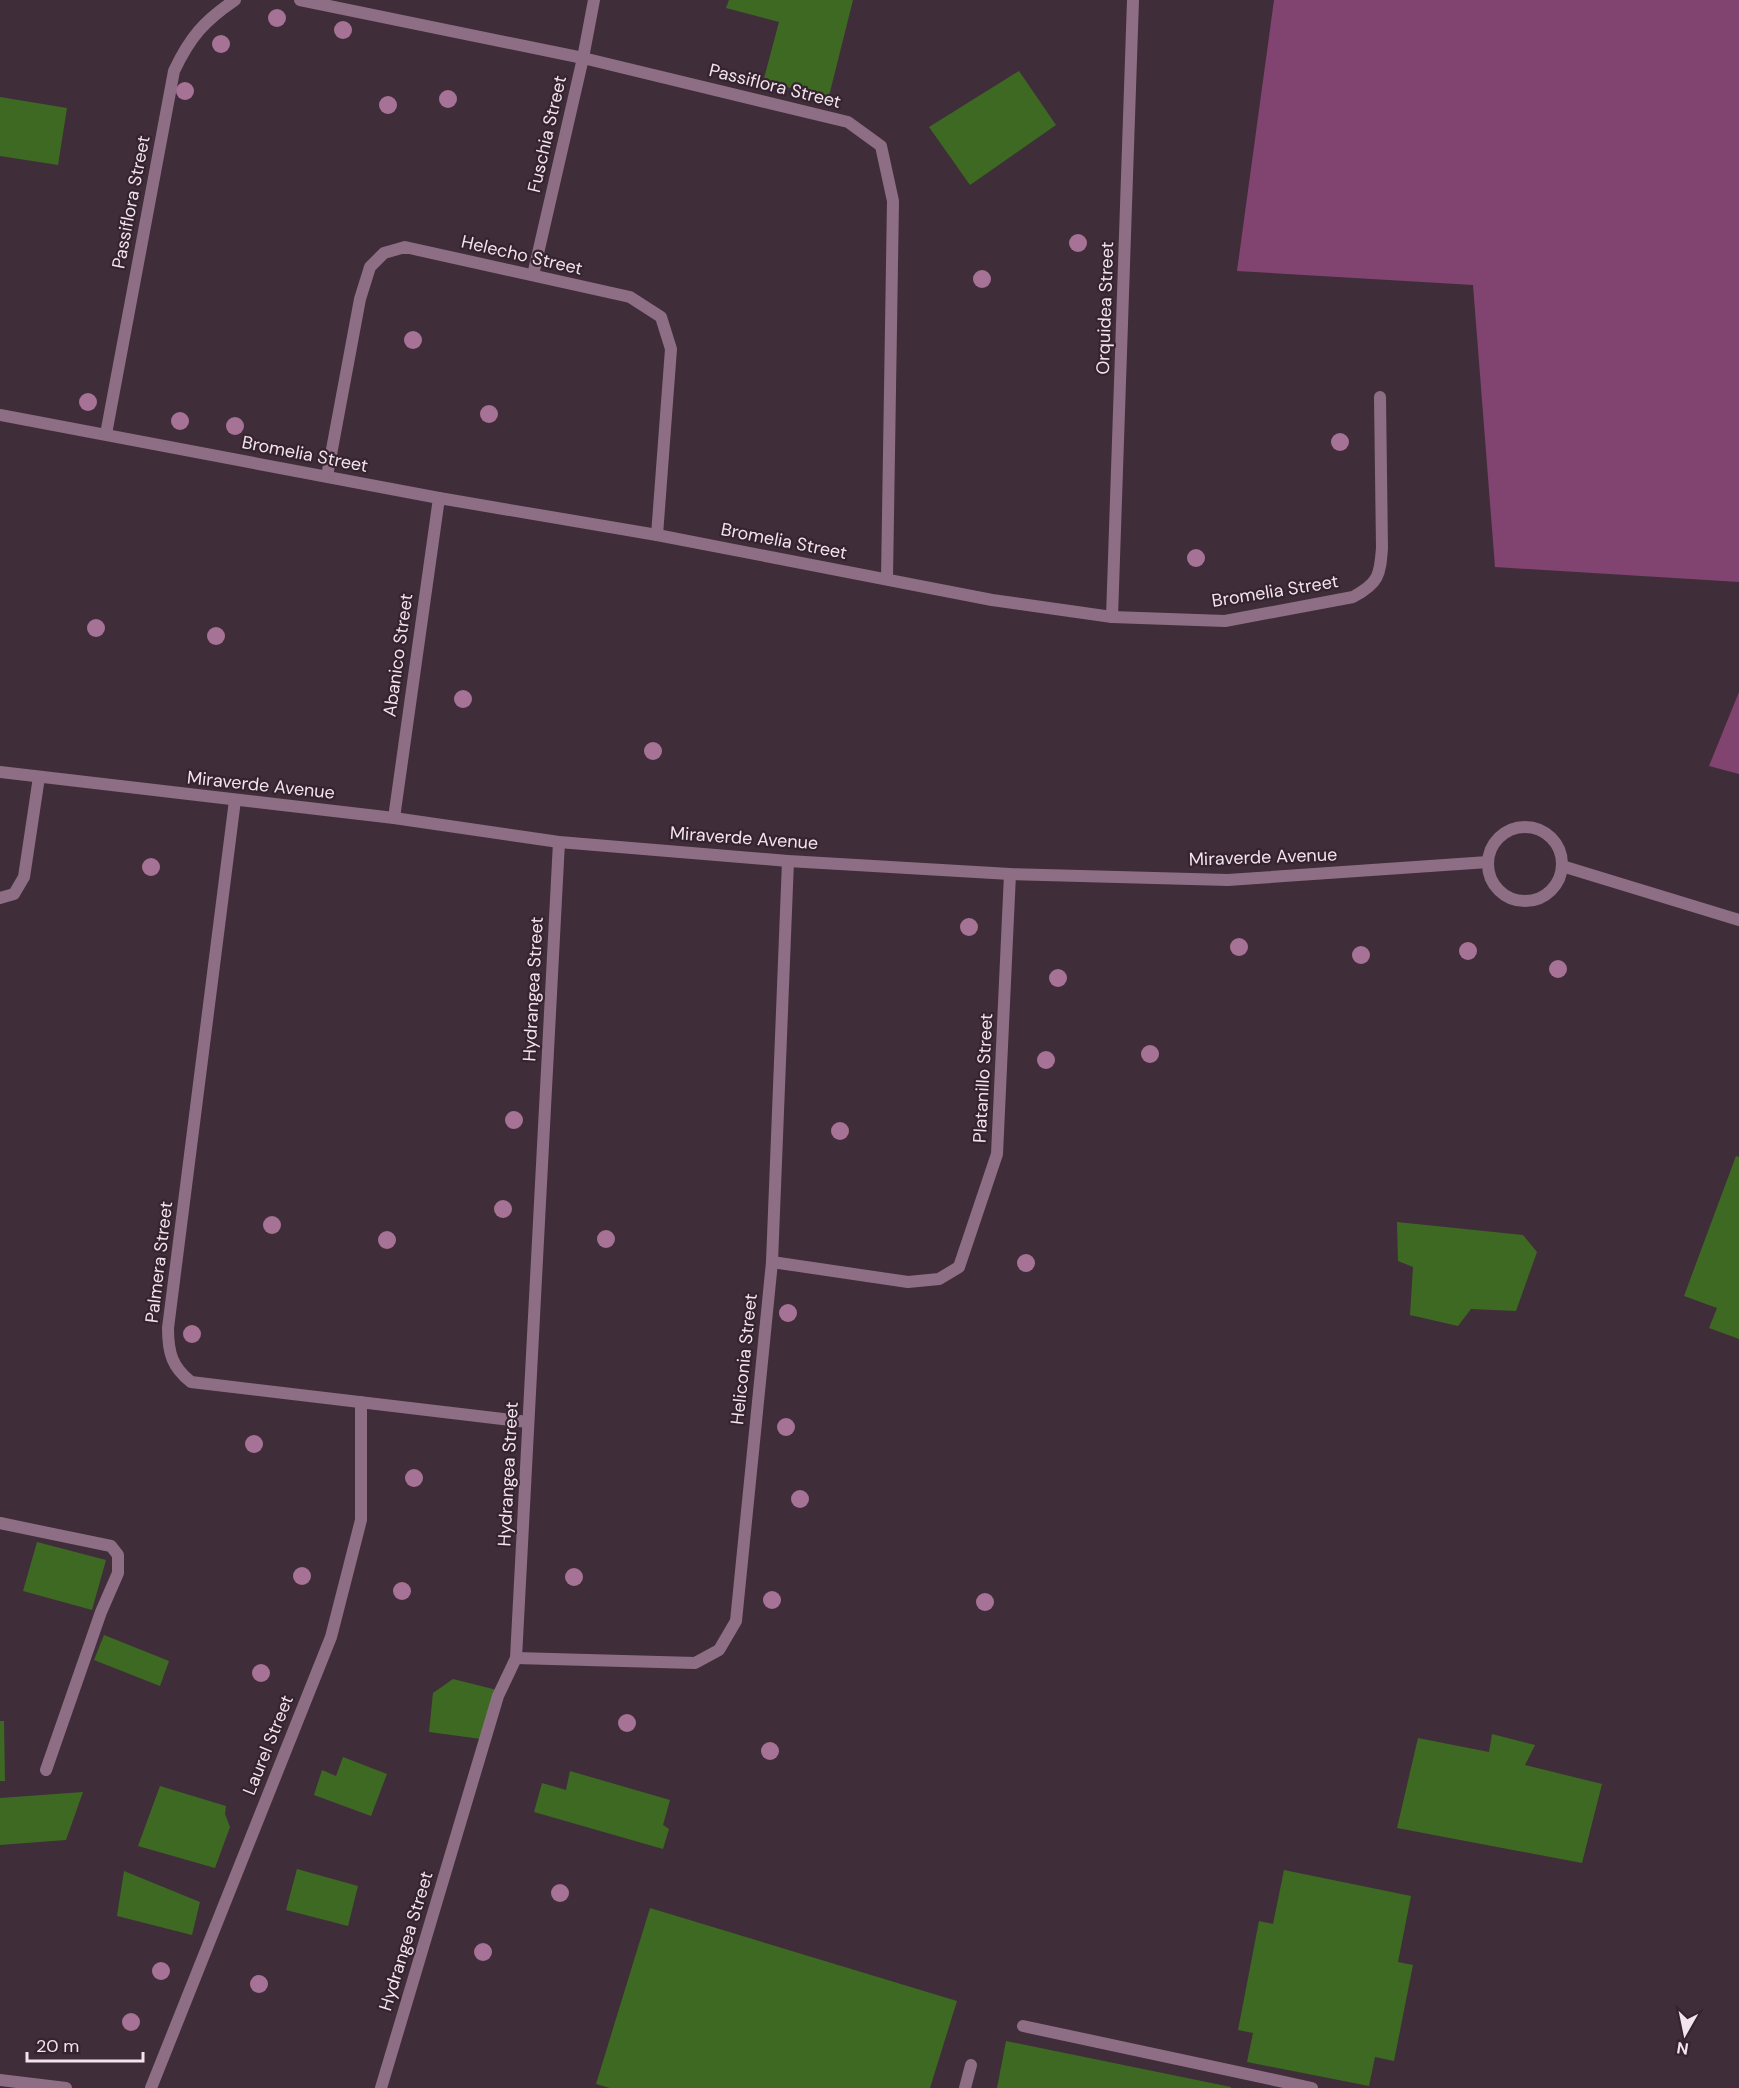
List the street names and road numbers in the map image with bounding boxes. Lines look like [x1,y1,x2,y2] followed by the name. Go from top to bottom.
[706,58,844,114] street label: Passiflora Street
[522,73,572,195] street label: Fuschia Street
[106,133,156,271] street label: Passiflora Street
[459,229,585,281] street label: Helecho Street
[1091,241,1119,375] street label: Orquidea Street
[240,430,370,478] street label: Bromelia Street
[719,517,849,565] street label: Bromelia Street
[1210,569,1340,613] street label: Bromelia Street
[377,592,419,718] street label: Abanico Street
[186,765,336,805] street label: Miraverde Avenue
[669,821,819,855] street label: Miraverde Avenue
[1188,842,1338,872] street label: Miraverde Avenue
[517,916,549,1062] street label: Hydrangea Street
[968,1012,998,1144] street label: Platanillo Street
[140,1200,178,1324] street label: Palmera Street
[725,1292,763,1426] street label: Heliconia Street
[492,1401,524,1547] street label: Hydrangea Street
[237,1691,299,1799] street label: Laurel Street
[373,1868,439,2014] street label: Hydrangea Street

